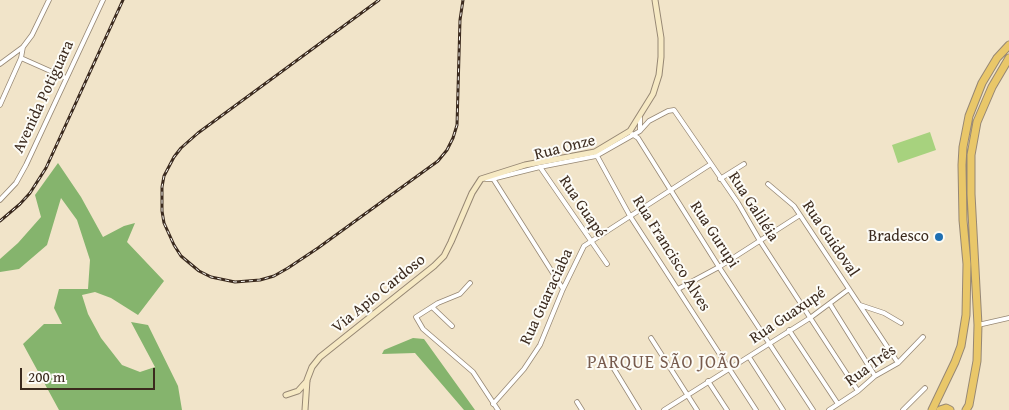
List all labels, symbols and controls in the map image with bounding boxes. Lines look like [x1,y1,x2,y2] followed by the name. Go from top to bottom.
[9,38,79,156] street label: Avenida Potiguara
[533,131,597,165] street label: Rua Onze
[723,169,783,245] street label: Rua Galiléia
[554,172,610,242] street label: Rua Guapé
[628,193,714,315] street label: Rua Francisco Alves
[798,197,862,281] street label: Rua Guidoval
[685,198,743,272] street label: Rua Gurupi
[868,227,929,247] place label: Bradesco
[933,231,945,243] marker: Bradesco
[516,246,578,348] street label: Rua Guaraciaba
[328,251,430,337] street label: Via Apio Cardoso
[746,284,830,348] street label: Rua Guaxupé
[842,341,900,391] street label: Rua Três
[585,352,743,374] district label: PARQUE SÃO JOÃO
[22,358,158,390] scale bar
[28,366,65,387] text: 200 m

